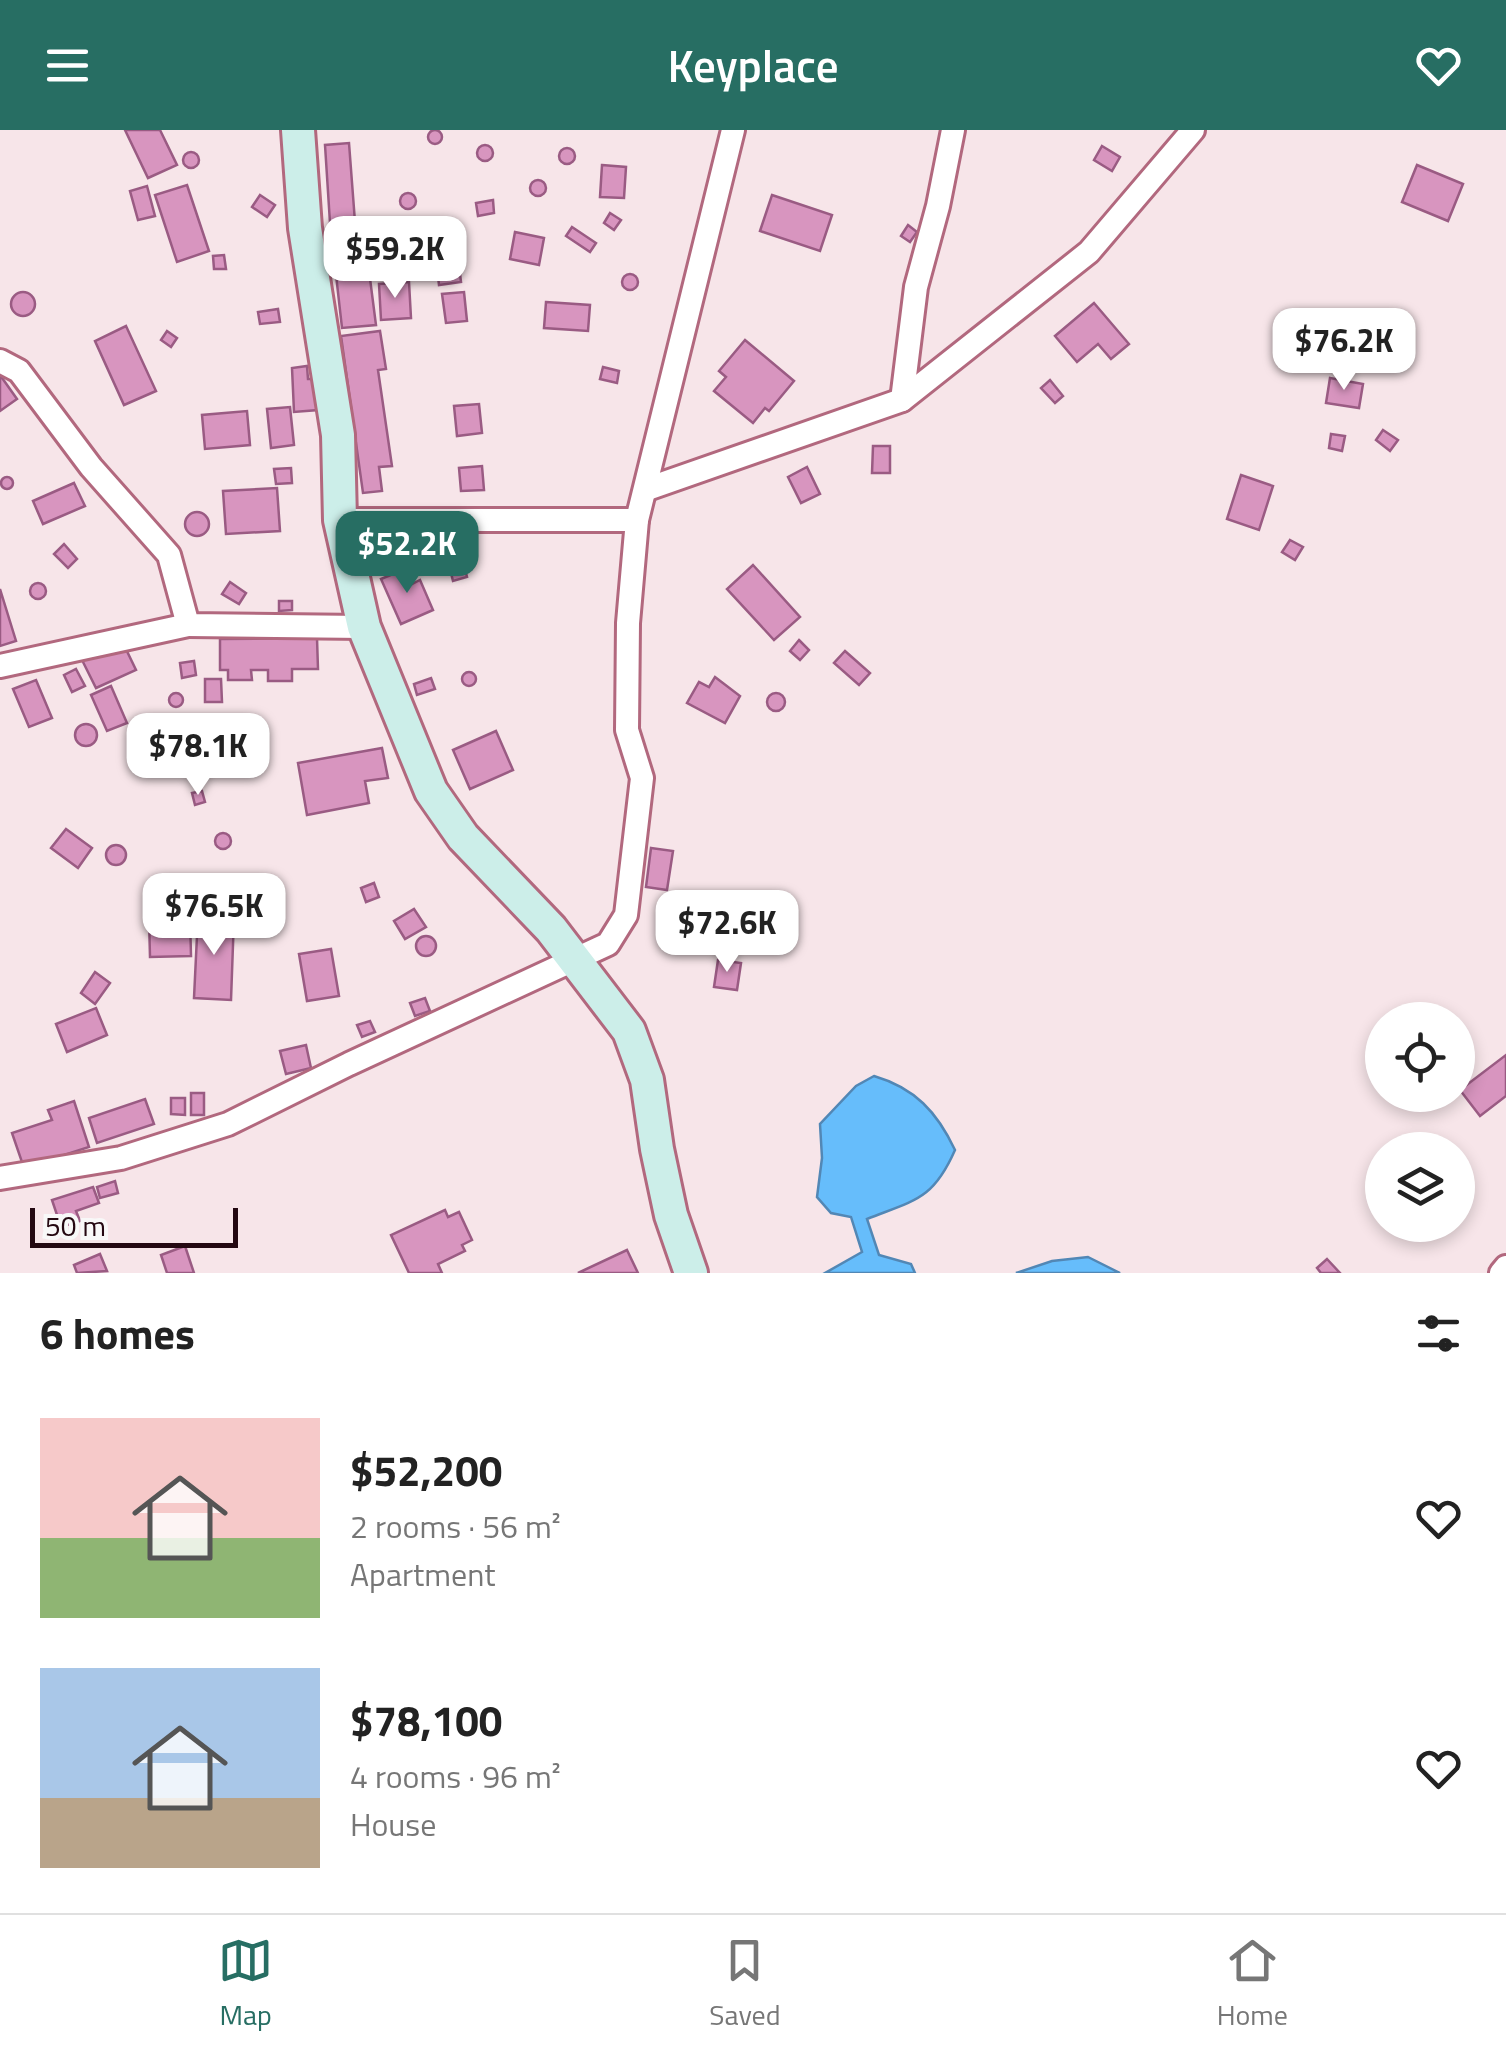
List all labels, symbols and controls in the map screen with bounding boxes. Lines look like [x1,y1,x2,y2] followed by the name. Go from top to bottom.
[667,31,839,99] text: Keyplace
[40,38,95,93] icon: menu
[1411,38,1466,93] icon: heart
[314,216,476,301] pin: $59.2K
[346,224,444,272] text: $59.2K
[1263,308,1425,393] pin: $76.2K
[1295,316,1393,364] text: $76.2K
[326,511,488,596] pin: $52.2K
[358,519,456,567] text: $52.2K
[117,713,279,798] pin: $78.1K
[149,721,247,769] text: $78.1K
[133,873,295,958] pin: $76.5K
[165,881,263,929] text: $76.5K
[646,890,808,975] pin: $72.6K
[678,898,776,946] text: $72.6K
[1365,1002,1475,1242] map controls
[1365,1002,1475,1112] button: locate
[1365,1132,1475,1242] button: layers
[30,1203,238,1248] scale bar
[45,1204,106,1247] text: 50 m
[40,1301,195,1365] text: 6 homes
[1411,1306,1466,1361] icon: filters
[350,1438,502,1502] text: $52,200
[120,1458,240,1578] icon: home
[1411,1491,1466,1546] icon: heart
[350,1502,561,1550] text: 2 rooms · 56 m²
[350,1550,496,1598] text: Apartment
[350,1688,502,1752] text: $78,100
[120,1708,240,1828] icon: home
[1411,1741,1466,1796] icon: heart
[350,1752,561,1800] text: 4 rooms · 96 m²
[350,1800,436,1848] text: House
[218,1933,273,2036] tab: Map
[709,1933,781,2036] tab: Saved
[1217,1933,1288,2036] tab: Home

